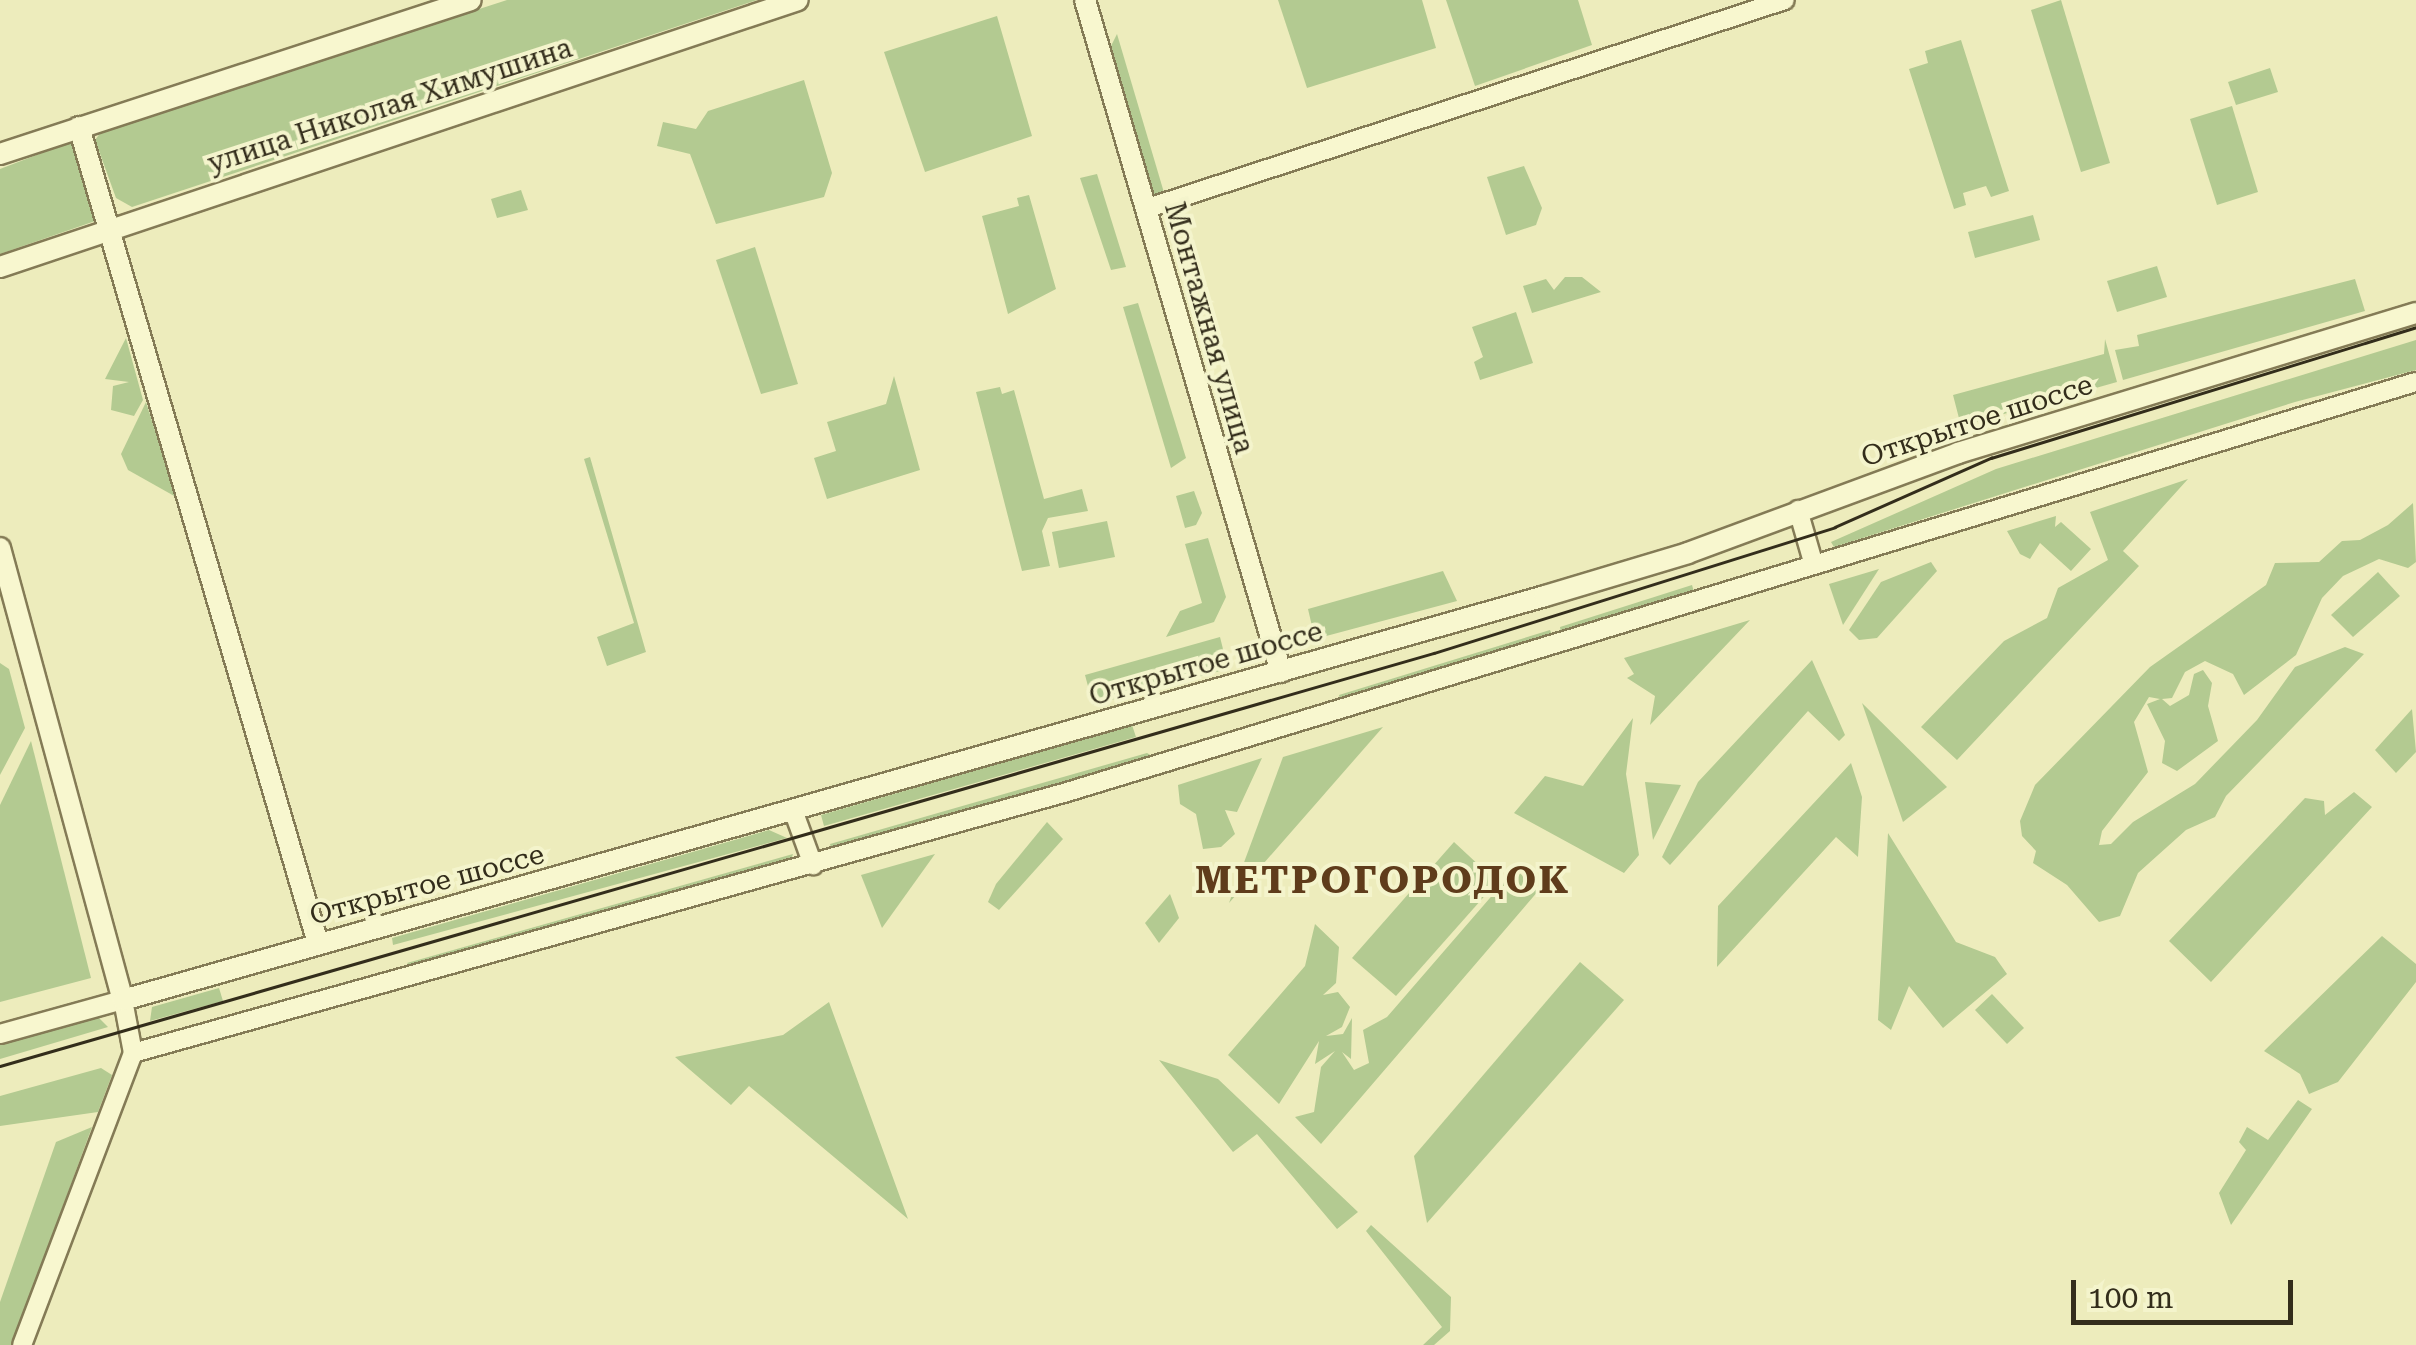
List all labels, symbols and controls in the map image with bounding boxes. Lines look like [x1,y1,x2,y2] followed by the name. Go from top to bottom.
[204,31,576,181] street label: улица Николая Химушина
[1157,198,1261,458] street label: Монтажная улица
[1857,368,2097,474] street label: Открытое шоссе
[1085,615,1327,713] street label: Открытое шоссе
[306,838,548,932] street label: Открытое шоссе
[1195,858,1571,904] district label: МЕТРОГОРОДОК
[2076,1260,2298,1322] scale bar
[2088,1280,2173,1315] text: 100 m

